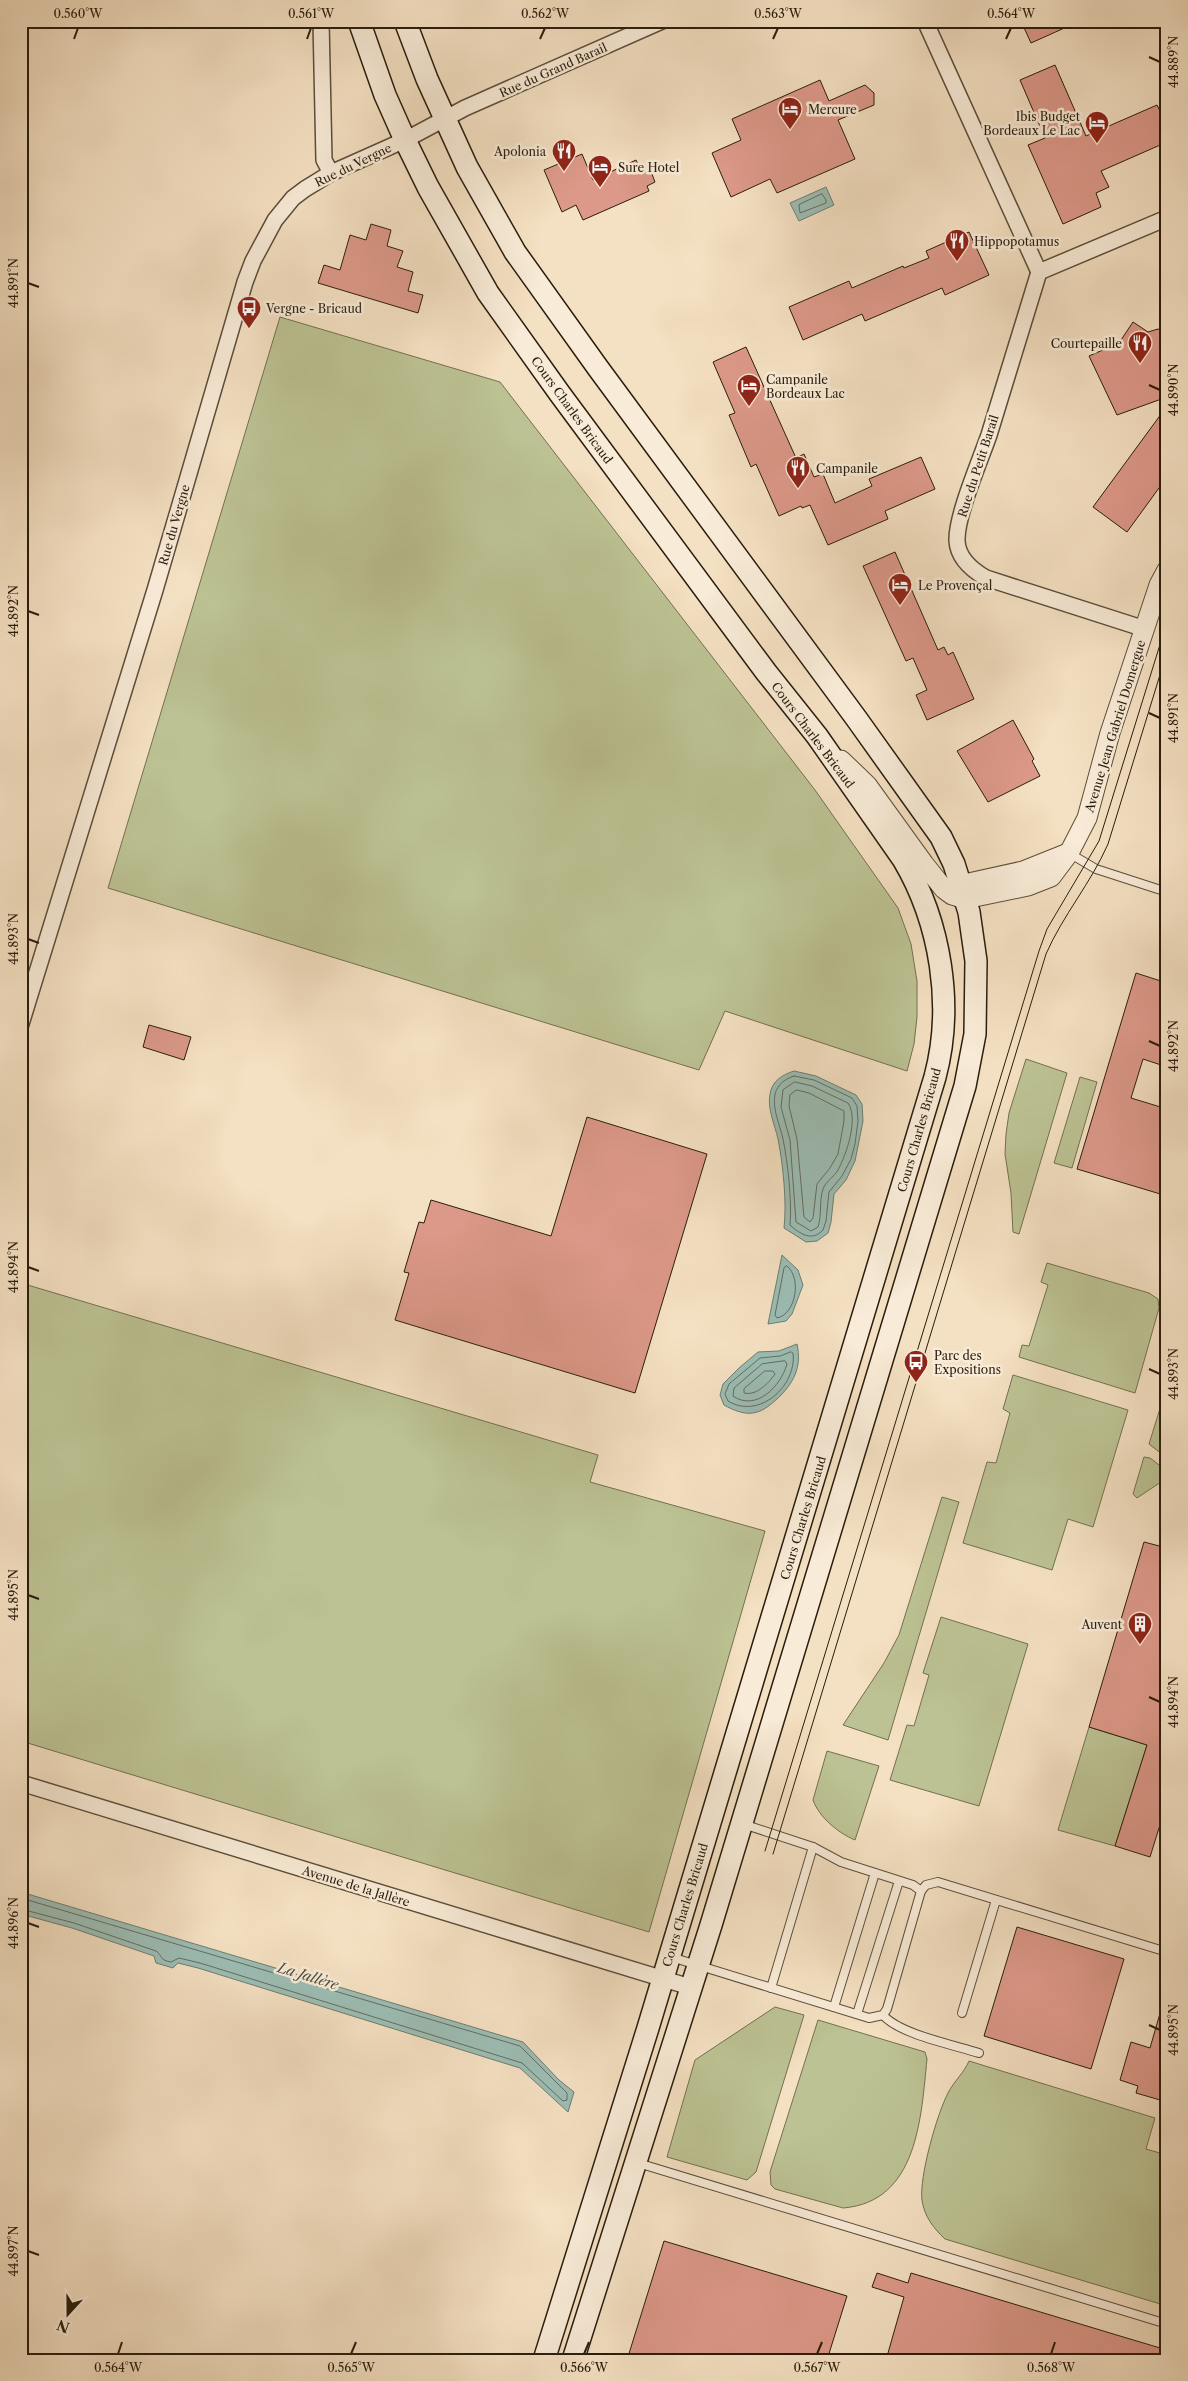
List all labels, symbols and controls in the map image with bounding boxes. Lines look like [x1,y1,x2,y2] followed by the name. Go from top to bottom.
[54,6,103,21] text: 0.560°W
[288,6,335,21] text: 0.561°W
[521,6,570,21] text: 0.562°W
[754,6,803,21] text: 0.563°W
[987,6,1036,21] text: 0.564°W
[1166,36,1181,88] text: 44.889°N
[497,39,610,100] street label: Rue du Grand Barail
[777,96,803,130] hotel icon: Mercure
[808,102,857,117] place label: Mercure
[983,109,1081,138] place label: Ibis Budget Bordeaux Le Lac
[1084,110,1110,144] hotel icon: Ibis Budget Bordeaux Le Lac
[551,138,577,172] restaurant icon: Apolonia
[312,140,394,190] street label: Rue du Vergne
[493,144,547,159] place label: Apolonia
[587,154,613,188] hotel icon: Sure Hotel
[618,160,680,175] place label: Sure Hotel
[944,228,970,262] restaurant icon: Hippopotamus
[974,234,1059,249] place label: Hippopotamus
[6,258,21,308] text: 44.891°N
[236,295,262,329] bus stop icon: Vergne - Bricaud
[265,301,363,316] place label: Vergne - Bricaud
[1127,330,1153,364] restaurant icon: Courtepaille
[1051,336,1122,351] place label: Courtepaille
[528,354,616,467] street label: Cours Charles Bricaud
[1166,364,1181,416] text: 44.890°N
[766,372,845,401] place label: Campanile Bordeaux Lac
[736,373,762,407] hotel icon: Campanile Bordeaux Lac
[954,412,1002,519] street label: Rue du Petit Barail
[785,455,811,489] restaurant icon: Campanile
[816,461,878,476] place label: Campanile
[155,483,193,567] street label: Rue du Vergne
[887,572,913,606] hotel icon: Le Provençal
[918,578,993,593] place label: Le Provençal
[6,585,21,637] text: 44.892°N
[1081,638,1149,815] street label: Avenue Jean Gabriel Domergue
[768,679,858,791] street label: Cours Charles Bricaud
[1166,693,1181,743] text: 44.891°N
[6,913,21,965] text: 44.893°N
[1166,1020,1181,1072] text: 44.892°N
[894,1065,944,1194] street label: Cours Charles Bricaud
[6,1241,21,1293] text: 44.894°N
[934,1348,1001,1377] place label: Parc des Expositions
[1166,1348,1181,1400] text: 44.893°N
[903,1349,929,1383] bus stop icon: Parc des Expositions
[777,1454,829,1582] street label: Cours Charles Bricaud
[6,1569,21,1621] text: 44.895°N
[1127,1611,1153,1645] building icon: Auvent
[1080,1617,1123,1632] place label: Auvent
[1166,1676,1181,1728] text: 44.894°N
[659,1841,711,1969] street label: Cours Charles Bricaud
[299,1862,412,1910] street label: Avenue de la Jallère
[6,1897,21,1949] text: 44.896°N
[275,1958,342,1994] water label: La Jallère
[1166,2004,1181,2056] text: 44.895°N
[6,2225,21,2276] text: 44.897°N
[42,2288,92,2338] north arrow
[54,2316,72,2337] text: N
[94,2360,143,2375] text: 0.564°W
[327,2360,376,2375] text: 0.565°W
[560,2360,609,2375] text: 0.566°W
[794,2360,841,2375] text: 0.567°W
[1027,2360,1076,2375] text: 0.568°W

